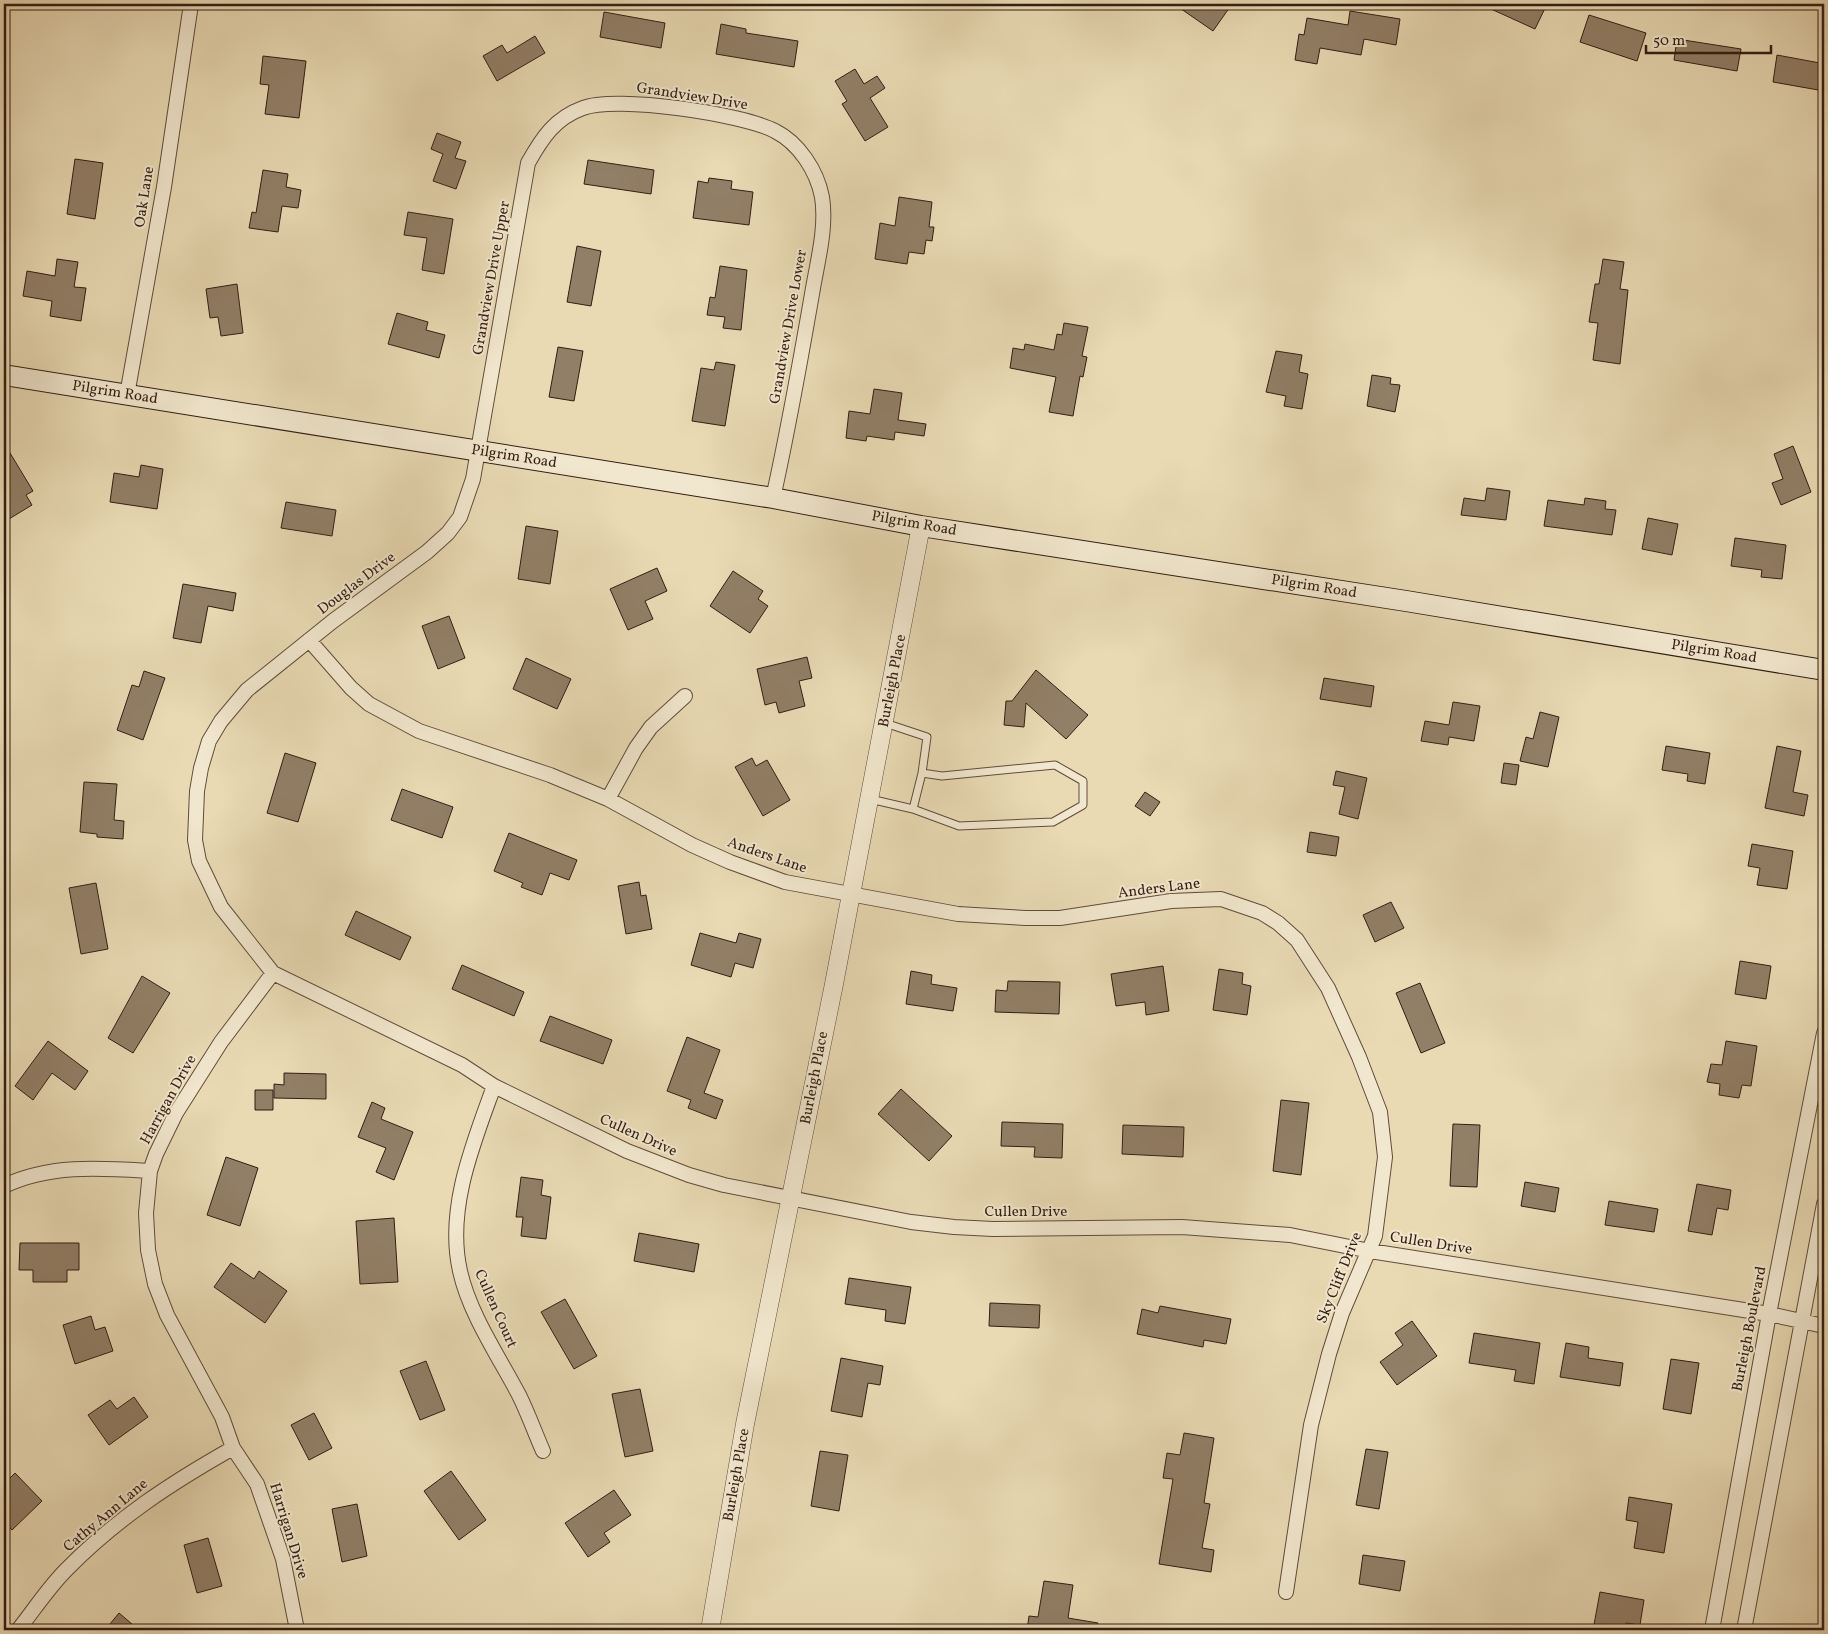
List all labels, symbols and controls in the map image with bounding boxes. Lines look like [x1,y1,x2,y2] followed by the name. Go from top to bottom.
[1646,22,1770,54] scale bar
[1653,31,1685,52] text: 50 m
[635,78,749,116] street label: Grandview Drive
[130,165,160,229] street label: Oak Lane
[468,199,516,357] street label: Grandview Drive Upper
[765,248,813,406] street label: Grandview Drive Lower
[71,376,159,410] street label: Pilgrim Road
[470,440,558,474] street label: Pilgrim Road
[870,506,958,542] street label: Pilgrim Road
[314,548,400,620] street label: Douglas Drive
[1270,570,1358,604] street label: Pilgrim Road
[874,633,912,729] street label: Burleigh Place
[1670,635,1758,669] street label: Pilgrim Road
[724,833,810,879] street label: Anders Lane
[1117,874,1201,904] street label: Anders Lane
[796,1030,834,1126] street label: Burleigh Place
[136,1051,202,1149] street label: Harrigan Drive
[596,1110,680,1162] street label: Cullen Drive
[985,1202,1067,1223] street label: Cullen Drive
[1388,1227,1474,1261] street label: Cullen Drive
[1312,1229,1368,1327] street label: Sky Cliff Drive
[1728,1265,1772,1393] street label: Burleigh Boulevard
[468,1266,522,1352] street label: Cullen Court
[718,1427,756,1523] street label: Burleigh Place
[59,1474,153,1558] street label: Cathy Ann Lane
[263,1480,313,1582] street label: Harrigan Drive

